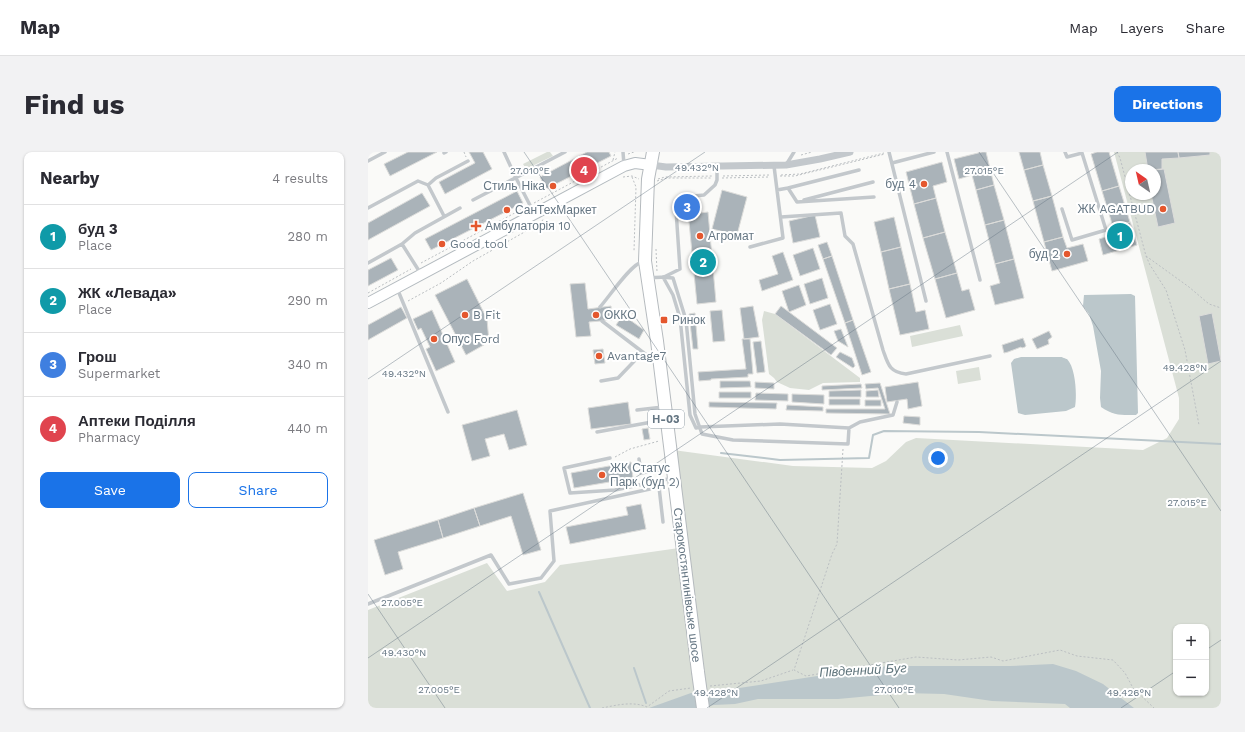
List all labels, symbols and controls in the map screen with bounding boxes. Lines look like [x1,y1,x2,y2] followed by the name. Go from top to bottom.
[20,16,60,39] text: Map
[1069,20,1098,36] text: Map
[1120,20,1164,36] text: Layers
[1186,20,1225,36] text: Share
[1114,86,1221,122] button: Directions
[24,88,124,121] text: Find us
[571,155,597,185] pin: 4
[675,162,719,173] text: 49.432°N
[1125,164,1161,200] north arrow
[510,165,550,176] text: 27.010°E
[964,165,1004,176] text: 27.015°E
[40,168,99,188] text: Nearby
[272,171,328,186] text: 4 results
[885,177,916,191] place label: буд 4
[483,179,545,193] place label: Стиль Ніка
[919,179,929,189] marker: буд 4
[548,181,558,191] marker: Стиль Ніка
[674,192,700,222] pin: 3
[1077,202,1155,216] place label: ЖК AGATBUD
[515,203,597,217] place label: СанТехМаркет
[1158,204,1168,214] marker: ЖК AGATBUD
[502,205,512,215] marker: СанТехМаркет
[485,219,571,233] place label: Амбулаторія 10
[78,220,118,238] text: буд 3
[470,220,482,232] marker: Амбулаторія 10
[1107,221,1133,251] pin: 1
[50,229,56,244] text: 1
[288,229,328,244] text: 280 m
[708,229,754,243] place label: Агромат
[695,231,705,241] marker: Агромат
[450,237,508,251] place label: Good tool
[78,238,112,253] text: Place
[437,239,447,249] marker: Good tool
[690,247,716,277] pin: 2
[1029,247,1059,261] place label: буд 2
[1062,249,1072,259] marker: буд 2
[78,284,177,302] text: ЖК «Левада»
[49,293,57,308] text: 2
[287,293,328,308] text: 290 m
[78,302,112,317] text: Place
[473,308,500,322] place label: B Fit
[604,308,637,322] place label: ОККО
[460,310,470,320] marker: B Fit
[591,310,601,320] marker: ОККО
[672,313,706,327] place label: Ринок
[659,315,669,325] marker: Ринок
[442,332,500,346] place label: Опус Ford
[429,334,439,344] marker: Опус Ford
[78,348,117,366] text: Грош
[607,349,667,363] place label: Avantage7
[594,351,604,361] marker: Avantage7
[49,357,57,372] text: 3
[288,357,328,372] text: 340 m
[1163,362,1207,373] text: 49.428°N
[78,366,160,381] text: Supermarket
[382,368,426,379] text: 49.432°N
[648,410,684,428] road number: Н-03
[78,412,196,430] text: Аптеки Поділля
[49,421,57,436] text: 4
[287,421,328,436] text: 440 m
[78,430,140,445] text: Pharmacy
[928,448,948,468] your location
[610,461,680,489] place label: ЖК Статус Парк (буд 2)
[597,470,607,480] marker: ЖК Статус Парк (буд 2)
[40,472,180,508] button: Save
[188,472,328,508] button: Share
[1167,497,1207,508] text: 27.015°E
[671,507,703,664] street label: Старокостянтинівське шосе
[381,597,423,608] text: 27.005°E
[1173,624,1209,696] map controls
[1173,624,1209,660] button: +
[382,647,426,658] text: 49.430°N
[819,660,908,680] water label: Південний Буг
[1173,660,1209,696] button: −
[418,684,460,695] text: 27.005°E
[874,684,914,695] text: 27.010°E
[694,687,738,698] text: 49.428°N
[1107,687,1151,698] text: 49.426°N

